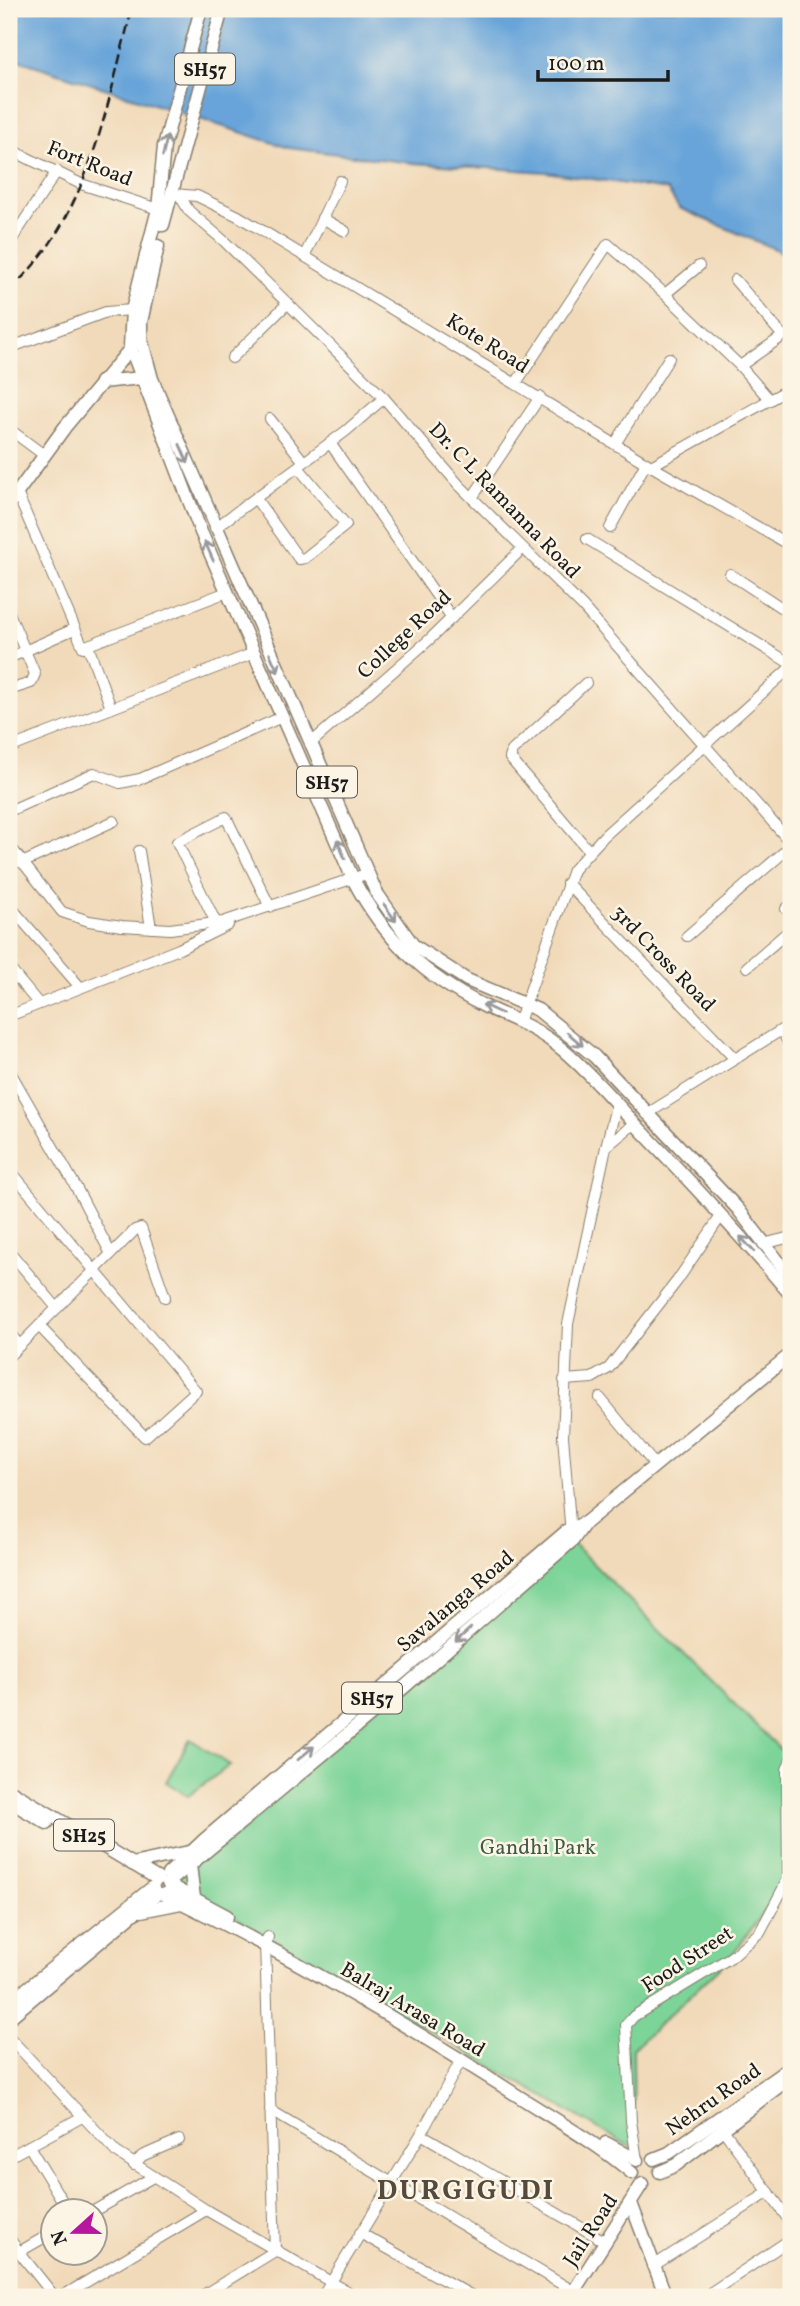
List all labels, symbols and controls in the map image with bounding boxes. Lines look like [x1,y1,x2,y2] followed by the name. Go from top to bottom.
[538,38,667,82] scale bar
[548,50,605,79] text: 100 m
[175,54,235,85] road number: SH57
[42,134,136,195] street label: Fort Road
[159,135,172,158] one-way arrow
[440,307,534,381] street label: Kote Road
[421,416,586,586] street label: Dr. C L Ramanna Road
[178,443,191,464] one-way arrow
[202,541,215,562] one-way arrow
[351,584,459,686] street label: College Road
[268,651,281,673] one-way arrow
[297,766,357,797] road number: SH57
[333,838,346,860] one-way arrow
[604,899,722,1019] street label: 3rd Cross Road
[383,903,397,922] one-way arrow
[482,1002,503,1015] one-way arrow
[566,1031,584,1047] one-way arrow
[738,1236,755,1253] one-way arrow
[391,1544,521,1660] street label: Savalanga Road
[454,1627,472,1643] one-way arrow
[342,1682,402,1714] road number: SH57
[296,1745,314,1761] one-way arrow
[54,1820,114,1851] road number: SH25
[480,1834,597,1863] park label: Gandhi Park
[636,1920,739,2001] street label: Food Street
[334,1956,490,2065] street label: Balraj Arasa Road
[660,2057,767,2144] street label: Nehru Road
[377,2172,555,2211] district label: DURGIGUDI
[557,2189,626,2273] street label: Jail Road
[38,2198,108,2268] north arrow
[45,2226,75,2248] text: N

